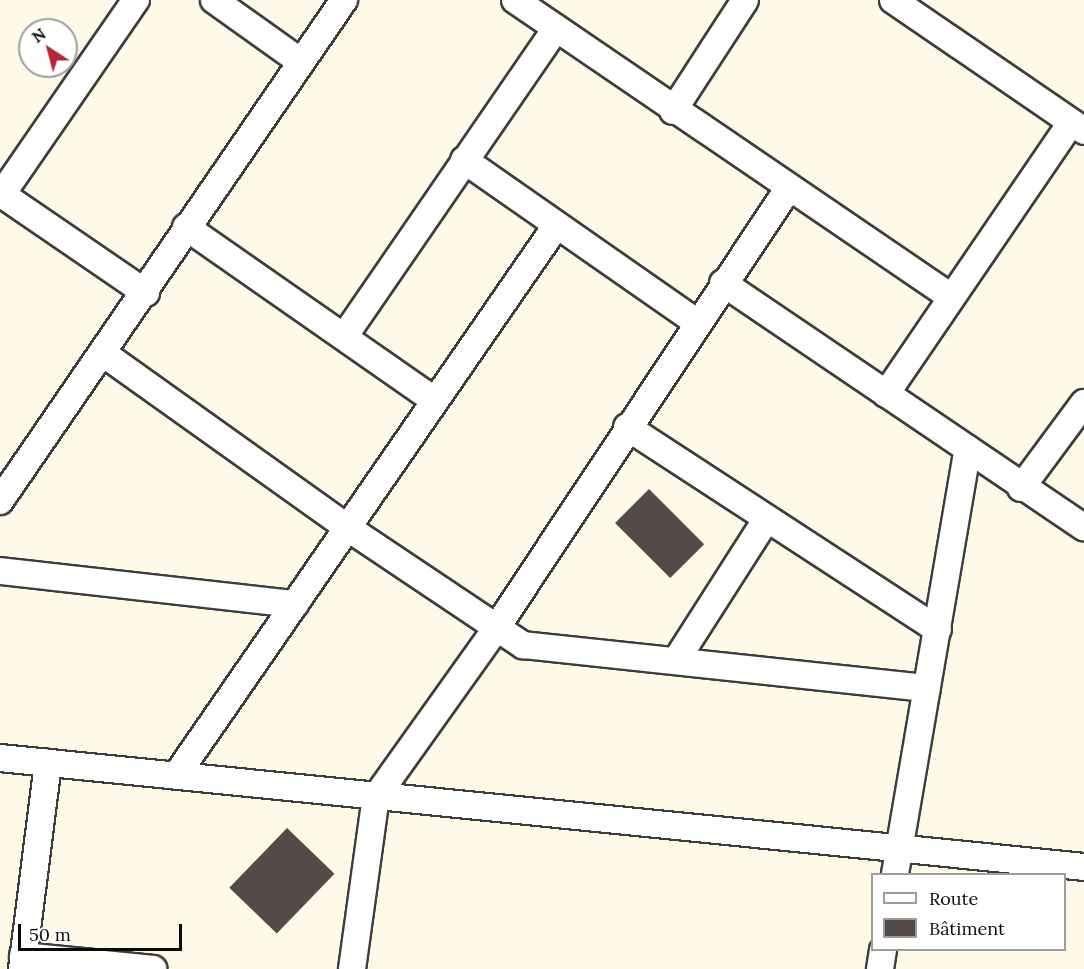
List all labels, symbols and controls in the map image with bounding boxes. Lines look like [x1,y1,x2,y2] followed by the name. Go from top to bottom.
[18,18,78,78] north arrow
[28,23,49,47] text: N
[871,873,1066,951] legend
[929,887,978,910] text: Route
[21,912,184,950] scale bar
[929,917,1005,940] text: Bâtiment
[29,923,71,946] text: 50 m

